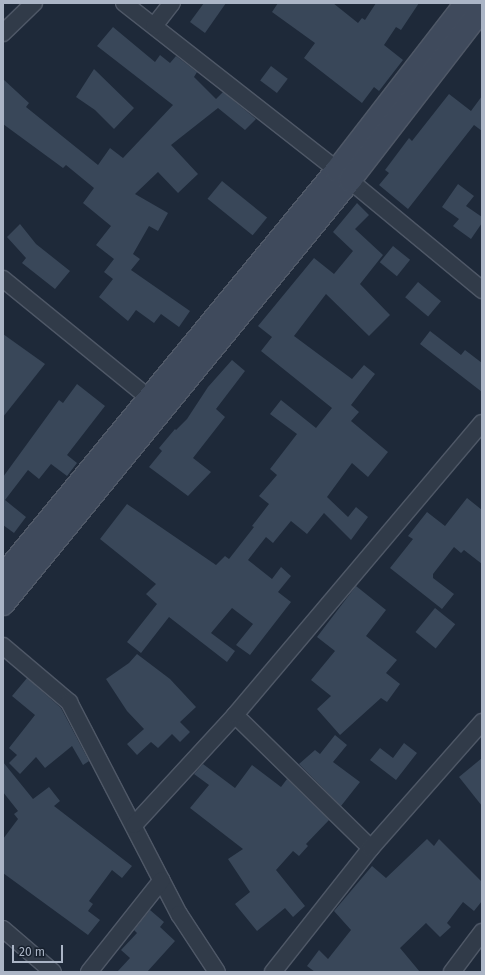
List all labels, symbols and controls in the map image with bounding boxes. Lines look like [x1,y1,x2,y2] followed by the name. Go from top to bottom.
[14,937,65,963] scale bar
[19,945,45,959] text: 20 m

